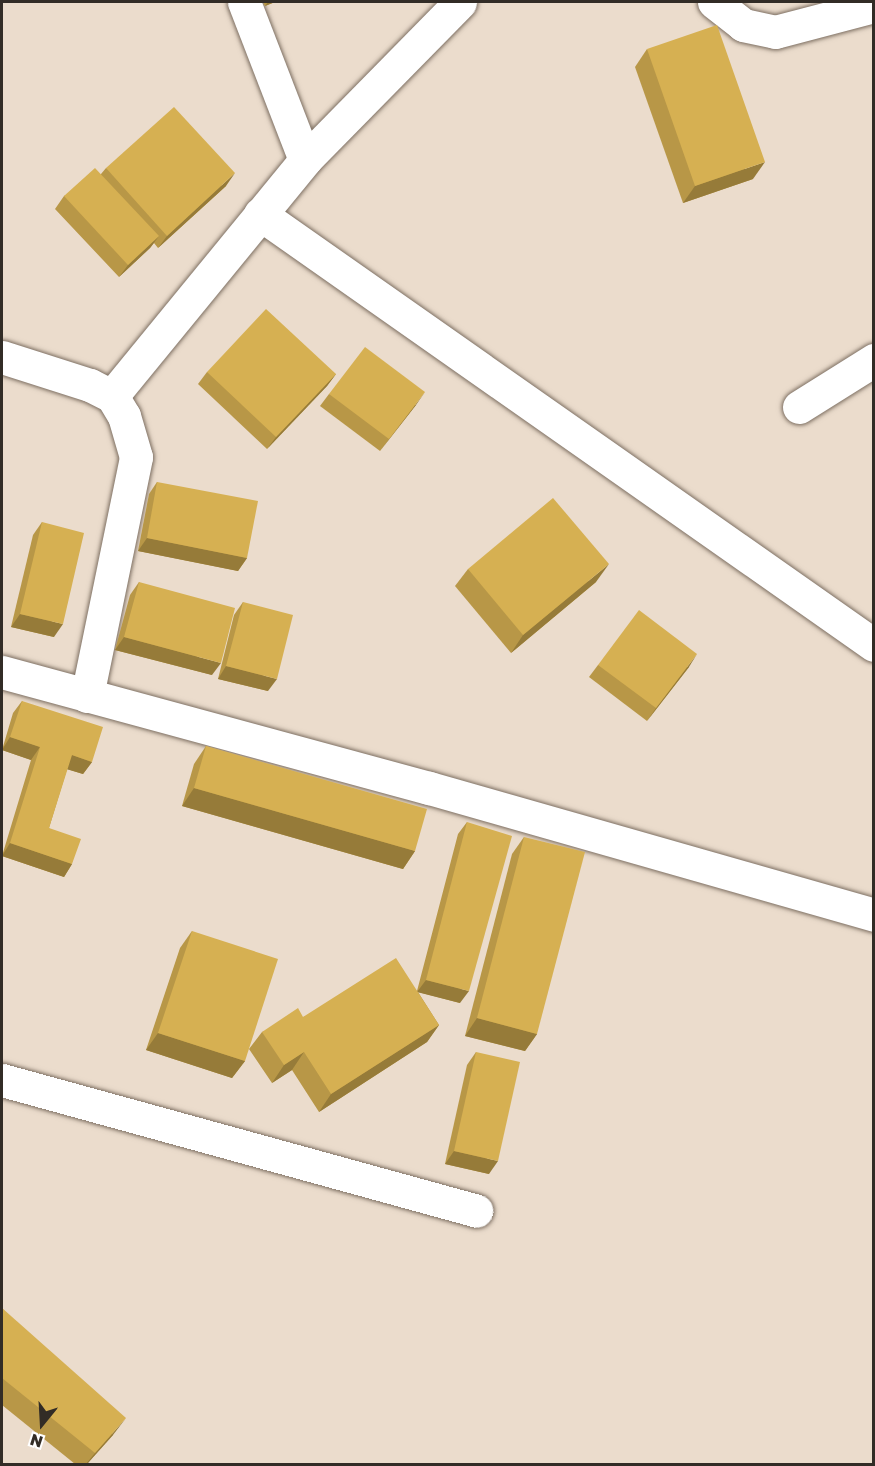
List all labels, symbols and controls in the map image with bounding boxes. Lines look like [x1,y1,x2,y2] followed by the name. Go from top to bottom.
[12,1394,72,1454] north arrow
[28,1430,45,1453] text: N

